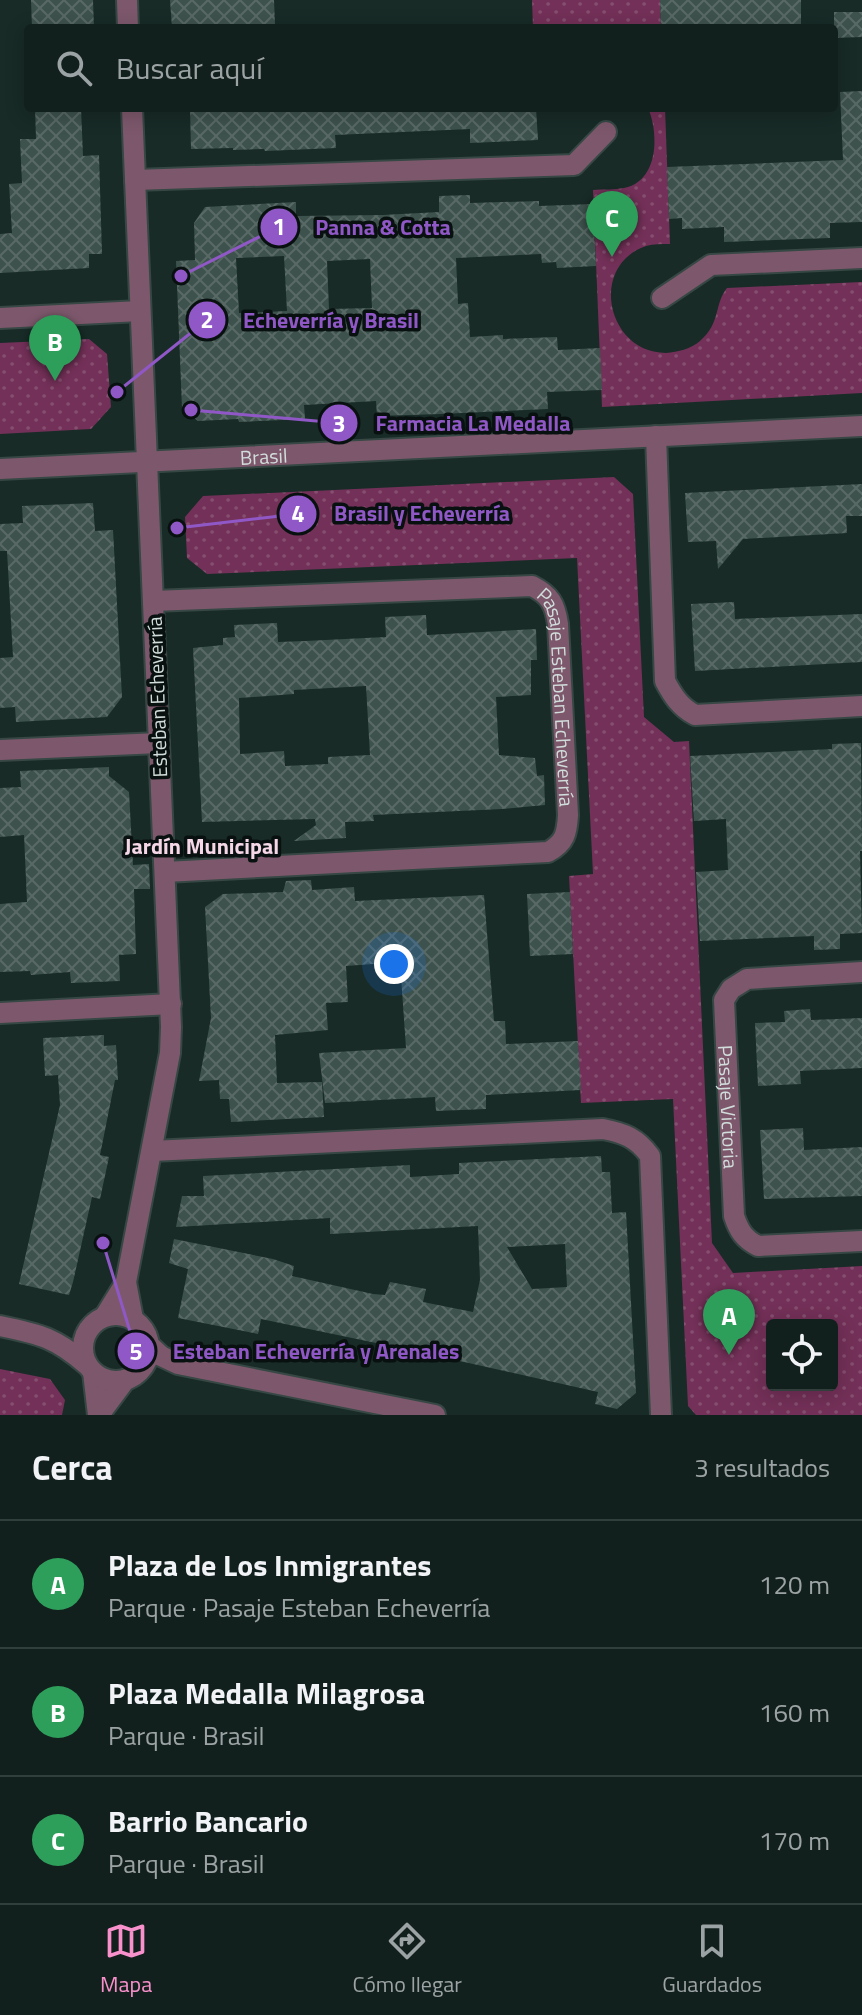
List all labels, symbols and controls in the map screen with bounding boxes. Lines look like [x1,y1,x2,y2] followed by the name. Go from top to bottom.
[24,24,838,112] search box
[116,45,263,91] text: Buscar aquí
[52,46,96,90] icon: search
[586,191,638,257] pin: C
[259,204,467,250] callout: Panna & Cotta
[272,208,286,244] text: 1
[315,210,451,244] text: Panna & Cotta
[187,297,435,343] callout: Echeverría y Brasil
[200,301,214,337] text: 2
[243,303,419,337] text: Echeverría y Brasil
[29,315,81,381] pin: B
[319,400,586,446] callout: Farmacia La Medalla
[332,405,346,441] text: 3
[376,406,570,440] text: Farmacia La Medalla
[239,439,288,473] street label: Brasil
[278,491,526,537] callout: Brasil y Echeverría
[291,495,305,531] text: 4
[334,496,510,530] text: Brasil y Echeverría
[531,579,583,807] street label: Pasaje Esteban Echeverría
[139,616,175,778] street label: Esteban Echeverría
[125,829,279,863] district label: Jardín Municipal
[374,944,414,984] your location
[711,1044,747,1169] street label: Pasaje Victoria
[703,1289,755,1355] pin: A
[766,1319,838,1391] map controls
[766,1319,838,1391] button: locate
[116,1328,475,1374] callout: Esteban Echeverría y Arenales
[129,1333,143,1369] text: 5
[173,1334,459,1368] text: Esteban Echeverría y Arenales
[32,1441,113,1493] text: Cerca
[694,1448,830,1487] text: 3 resultados
[108,1542,431,1588] text: Plaza de Los Inmigrantes
[50,1565,66,1604] text: A
[759,1565,830,1604] text: 120 m
[108,1588,490,1627] text: Parque · Pasaje Esteban Echeverría
[108,1670,425,1716] text: Plaza Medalla Milagrosa
[50,1693,66,1732] text: B
[759,1693,830,1732] text: 160 m
[108,1716,265,1755] text: Parque · Brasil
[108,1798,308,1844] text: Barrio Bancario
[51,1821,65,1860] text: C
[759,1821,830,1860] text: 170 m
[108,1844,265,1883] text: Parque · Brasil
[100,1919,152,2001] tab: Mapa
[352,1919,462,2001] tab: Cómo llegar
[662,1919,762,2001] tab: Guardados

